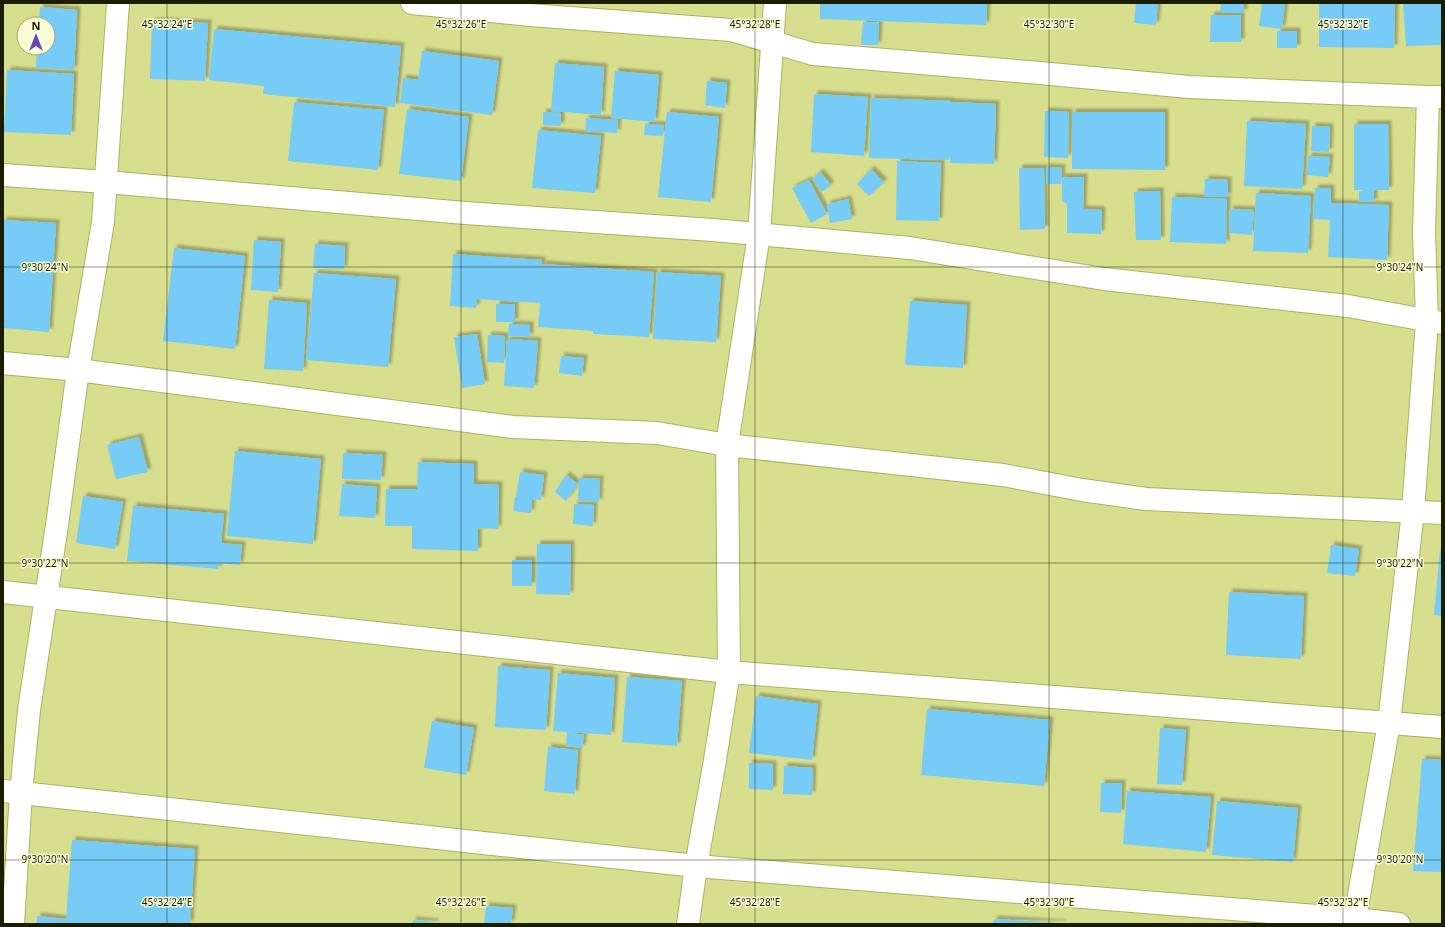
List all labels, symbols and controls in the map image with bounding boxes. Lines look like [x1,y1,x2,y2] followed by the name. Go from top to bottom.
[16,16,56,56] north arrow
[142,17,192,31] text: 45°32'24"E
[436,17,486,31] text: 45°32'26"E
[730,17,780,31] text: 45°32'28"E
[1024,17,1074,31] text: 45°32'30"E
[1318,17,1368,31] text: 45°32'32"E
[32,18,40,33] text: N
[22,260,68,274] text: 9°30'24"N
[1377,260,1423,274] text: 9°30'24"N
[22,556,68,570] text: 9°30'22"N
[1377,556,1423,570] text: 9°30'22"N
[22,852,68,866] text: 9°30'20"N
[1377,852,1423,866] text: 9°30'20"N
[142,895,192,909] text: 45°32'24"E
[436,895,486,909] text: 45°32'26"E
[730,895,780,909] text: 45°32'28"E
[1024,895,1074,909] text: 45°32'30"E
[1318,895,1368,909] text: 45°32'32"E

